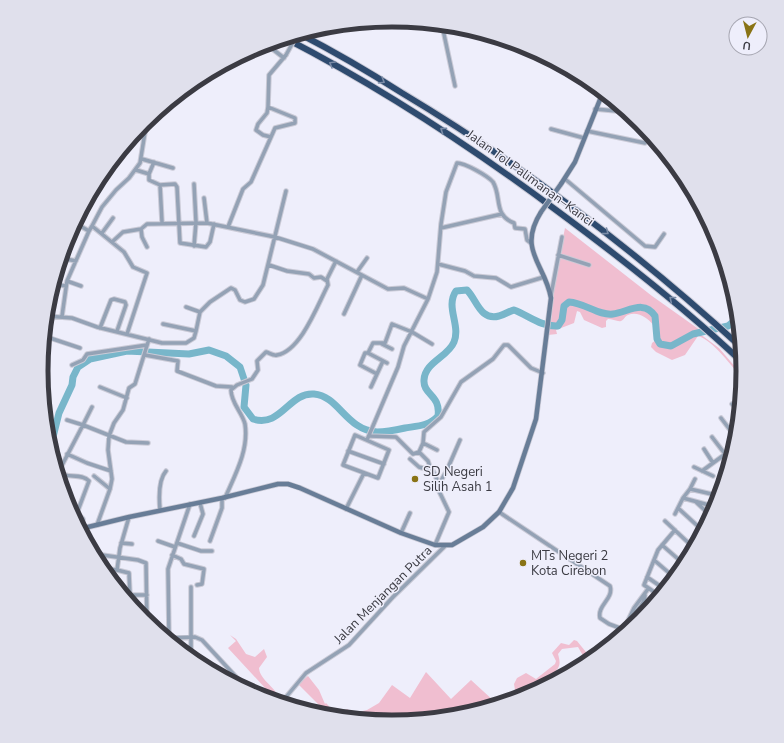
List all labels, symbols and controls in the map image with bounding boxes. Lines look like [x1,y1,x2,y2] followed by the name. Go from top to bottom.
[728,16,768,56] north arrow
[742,37,752,53] text: U
[329,61,336,68] one-way arrow
[378,76,385,83] one-way arrow
[462,125,597,230] street label: Jalan Tol Palimanan–Kanci
[441,128,448,135] one-way arrow
[601,227,608,234] one-way arrow
[669,297,676,304] one-way arrow
[423,463,493,496] place label: SD Negeri Silih Asah 1
[410,474,420,484] marker: SD Negeri Silih Asah 1
[329,542,436,649] street label: Jalan Menjangan Putra
[531,547,608,580] place label: MTs Negeri 2 Kota Cirebon
[518,558,528,568] marker: MTs Negeri 2 Kota Cirebon

